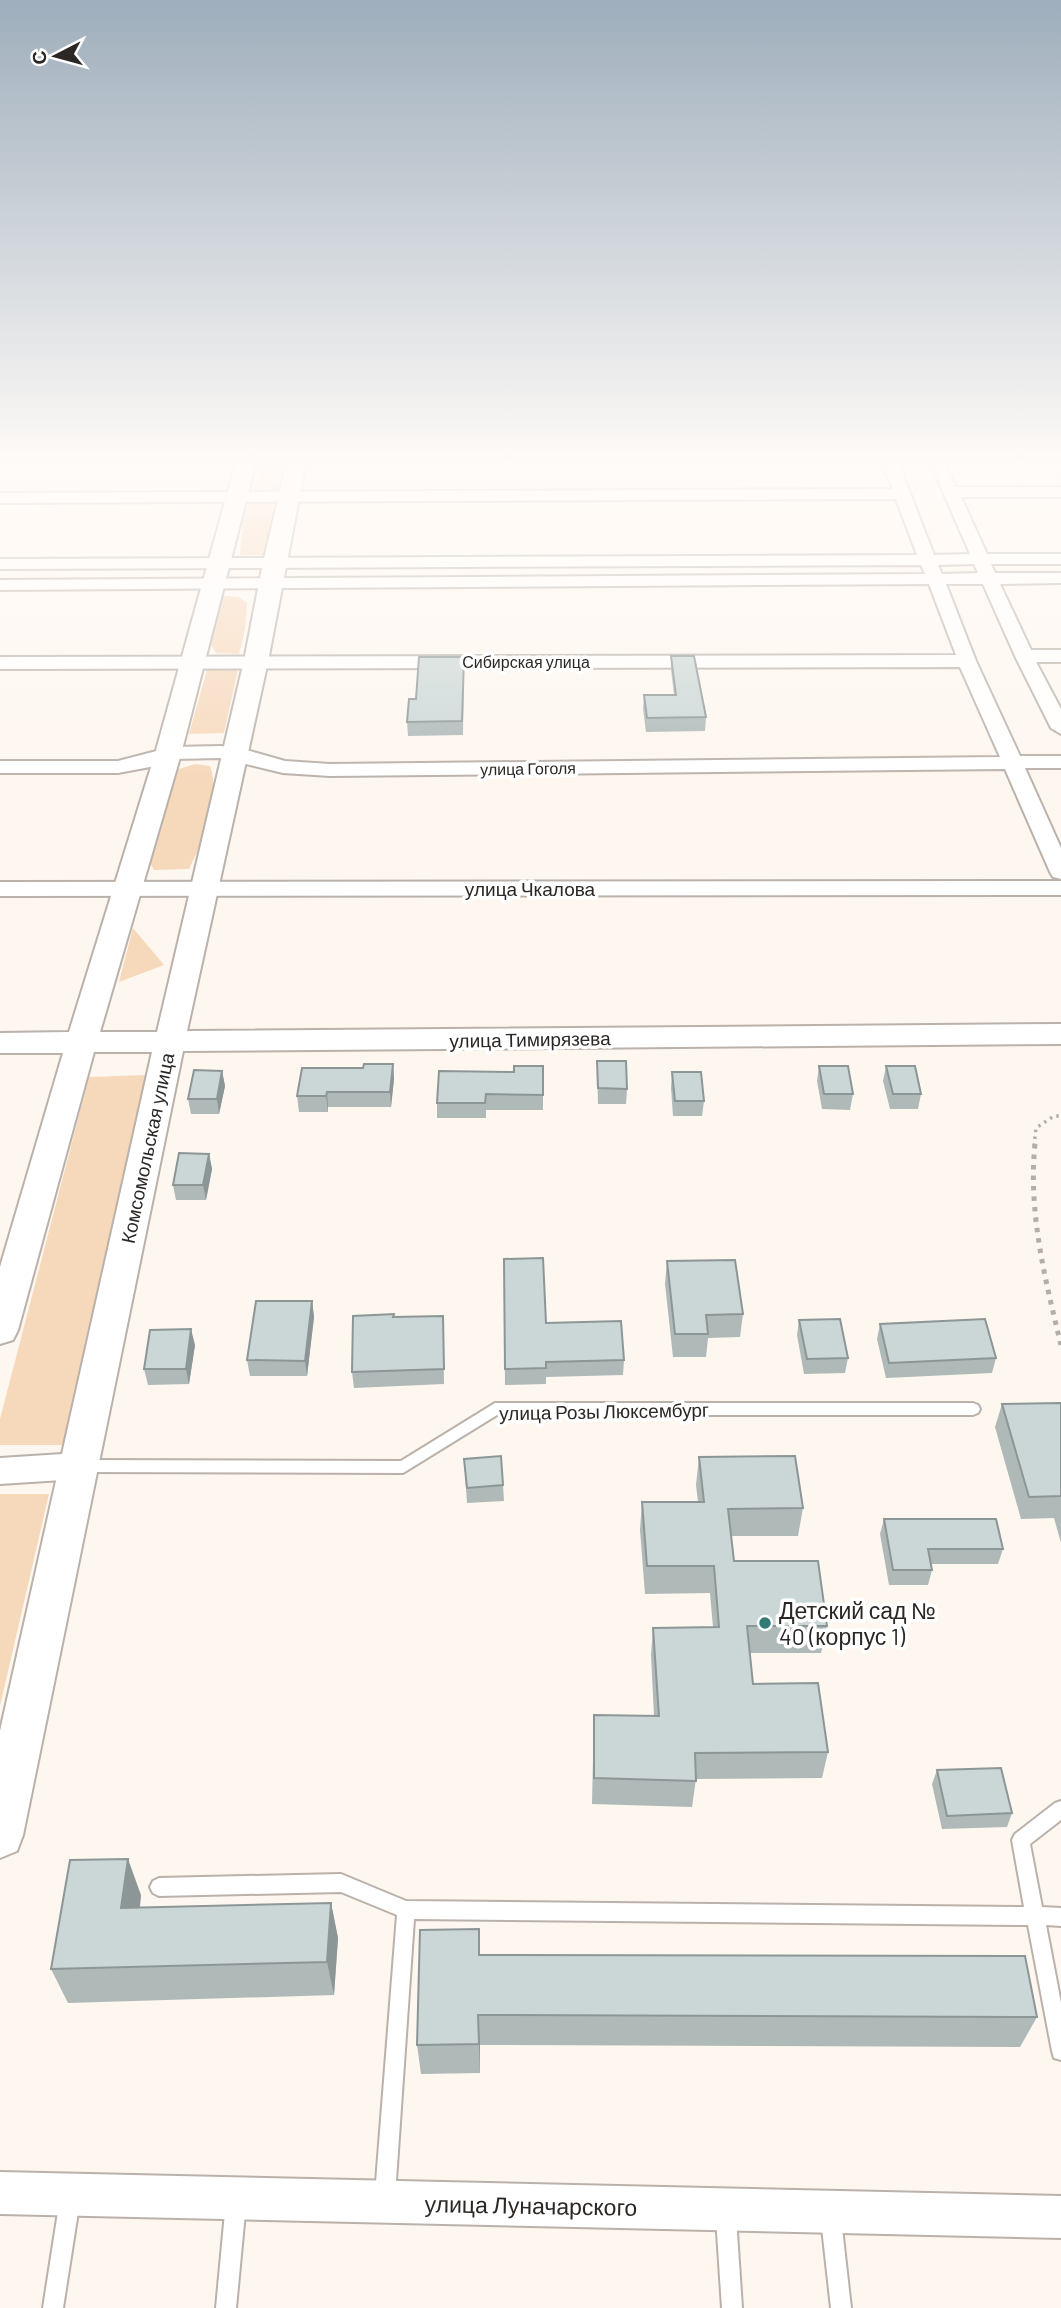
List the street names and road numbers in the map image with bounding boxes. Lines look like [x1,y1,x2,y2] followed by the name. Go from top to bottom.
[462,652,590,671] street label: Сибирская улица
[480,758,576,778] street label: улица Гоголя
[465,877,596,900] street label: улица Чкалова
[449,1026,611,1052] street label: улица Тимирязева
[116,1050,179,1245] street label: Комсомольская улица
[499,1398,709,1424] street label: улица Розы Люксембург
[425,2189,637,2221] street label: улица Луначарского

